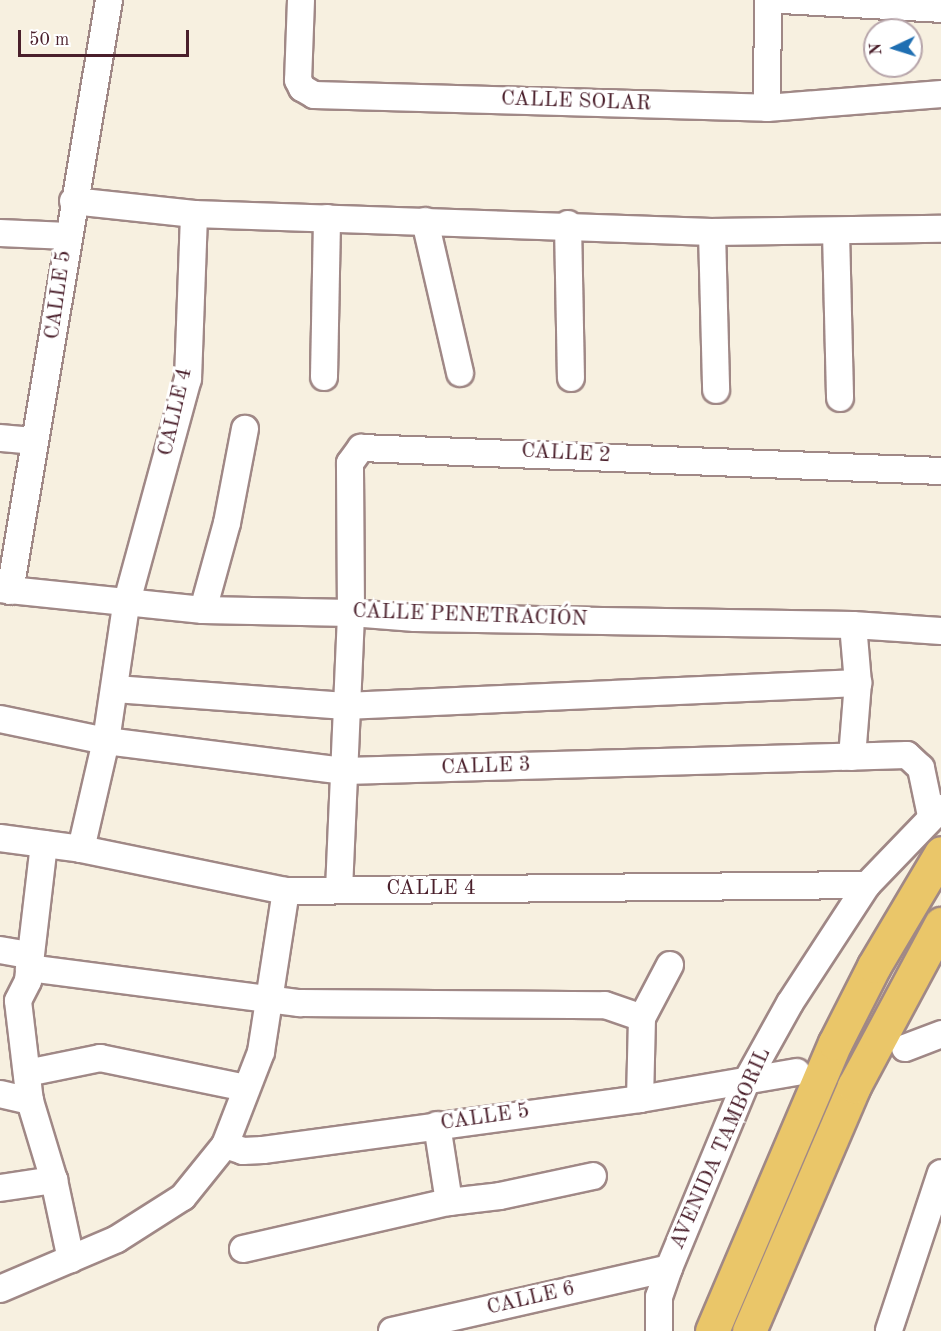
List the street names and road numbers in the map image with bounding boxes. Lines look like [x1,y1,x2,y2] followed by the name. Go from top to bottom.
[500,87,652,117] street label: CALLE SOLAR
[40,249,78,341] street label: CALLE 5
[154,365,198,459] street label: CALLE 4
[521,439,611,469] street label: CALLE 2
[352,599,588,633] street label: CALLE PENETRACIÓN
[441,753,531,781] street label: CALLE 3
[386,876,476,902] street label: CALLE 4
[665,1044,777,1254] street label: AVENIDA TAMBORIL
[439,1099,531,1137] street label: CALLE 5
[484,1277,578,1321] street label: CALLE 6

